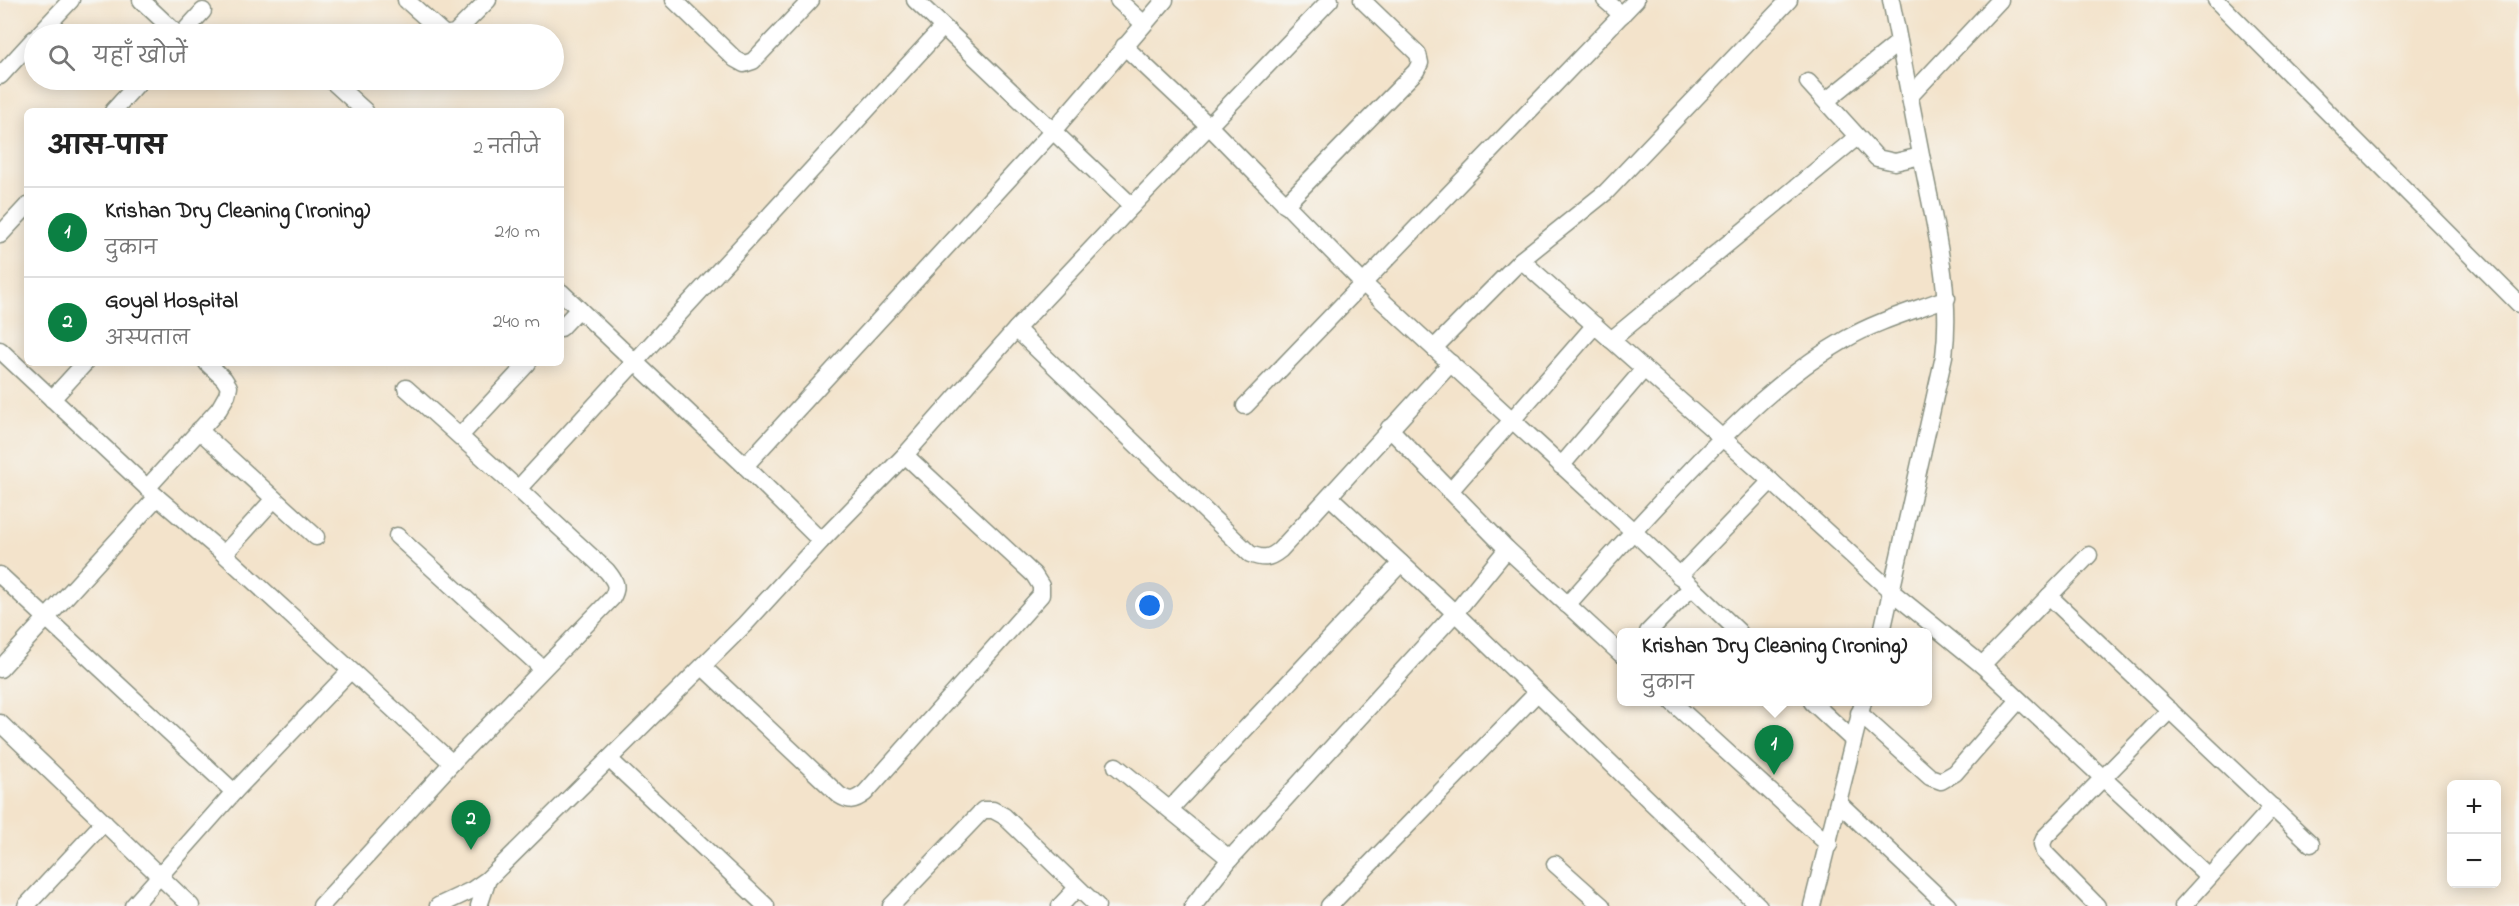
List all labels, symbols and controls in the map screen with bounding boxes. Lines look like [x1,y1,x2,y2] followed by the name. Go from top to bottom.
[24,24,564,90] search box
[45,41,78,74] icon: search
[93,42,187,74] text: यहाँ खोजें
[48,129,166,167] text: आस-पास
[473,134,540,163] text: 2 नतीजे
[105,196,370,228] text: Krishan Dry Cleaning (Ironing)
[64,218,71,247] text: 1
[495,218,540,247] text: 210 m
[105,235,157,264] text: दुकान
[105,286,238,318] text: Goyal Hospital
[63,308,72,337] text: 2
[493,308,540,337] text: 240 m
[105,325,190,354] text: अस्पताल
[1135,591,1164,620] your location
[1617,628,1932,706] popup
[1642,631,1907,663] text: Krishan Dry Cleaning (Ironing)
[1642,670,1694,699] text: दुकान
[1754,726,1794,775] pin: 1
[2447,780,2501,888] map controls
[2447,780,2501,834] button: +
[452,800,490,850] pin: 2
[2447,834,2501,888] button: −

